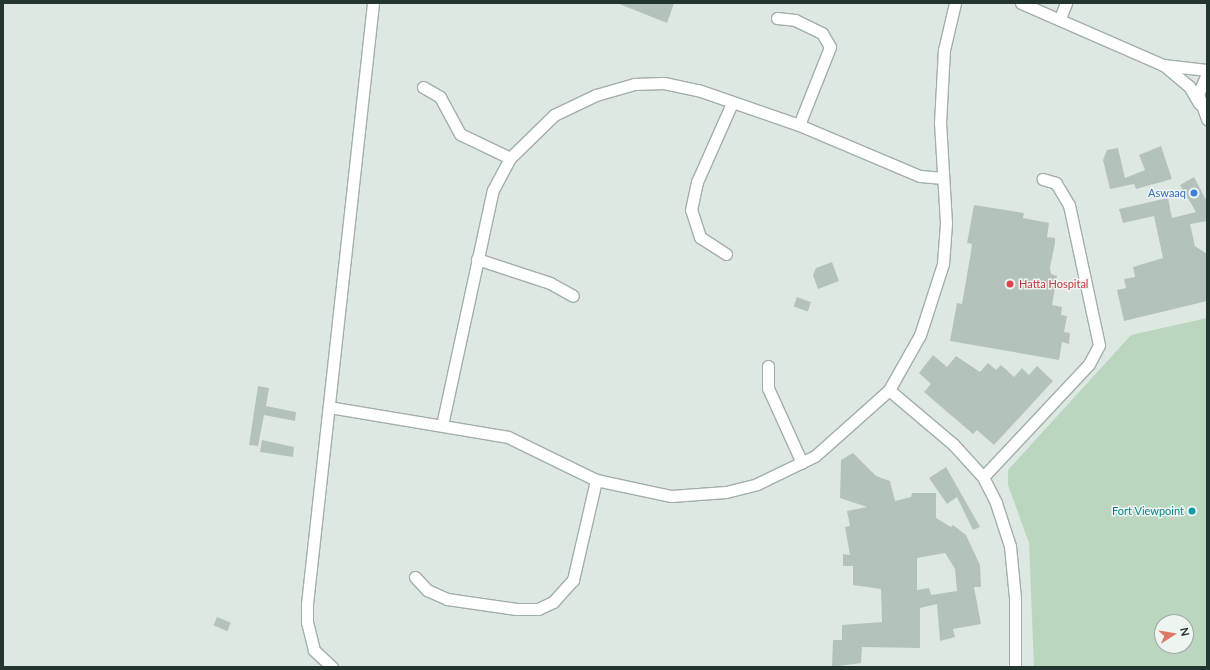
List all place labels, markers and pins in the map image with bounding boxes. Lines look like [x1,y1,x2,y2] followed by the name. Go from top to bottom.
[1148,186,1186,200] place label: Aswaaq
[1189,188,1199,198] marker: Aswaaq
[1019,277,1088,291] place label: Hatta Hospital
[1004,278,1016,290] marker: Hatta Hospital
[1112,504,1184,518] place label: Fort Viewpoint
[1187,506,1197,516] marker: Fort Viewpoint

